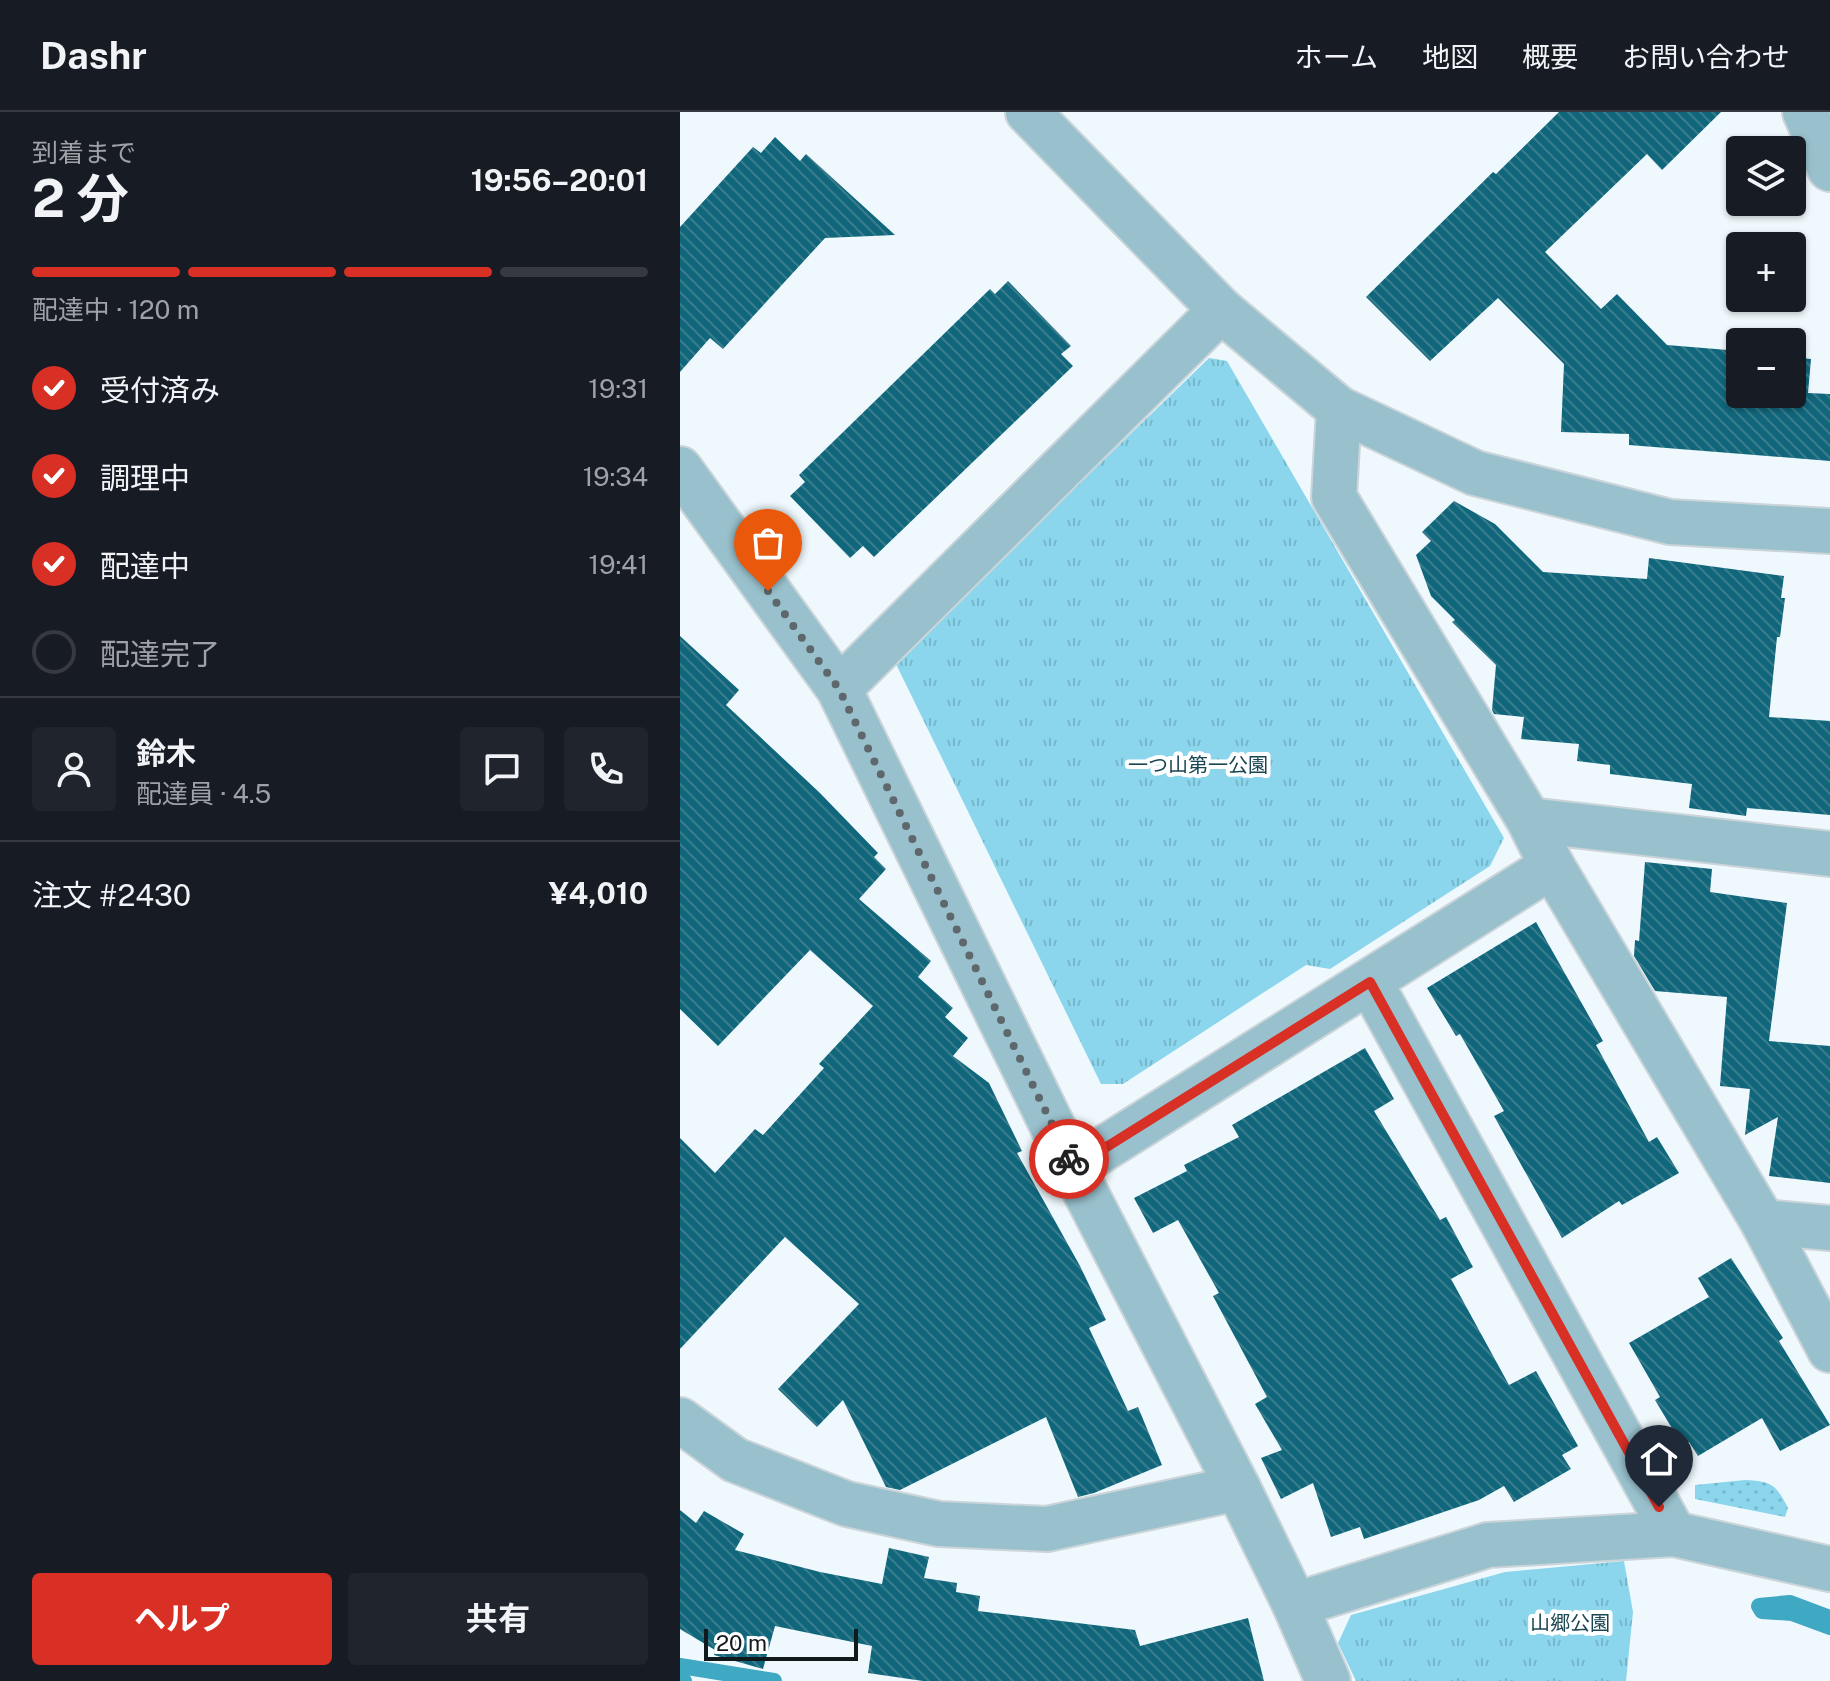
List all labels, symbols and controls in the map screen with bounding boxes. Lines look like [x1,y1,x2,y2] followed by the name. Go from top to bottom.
[40,33,147,78] text: Dashr
[1295,40,1378,73] text: ホーム
[1422,40,1478,73] text: 地図
[1522,40,1578,73] text: 概要
[1622,40,1790,73] text: お問い合わせ
[1726,136,1806,408] map controls
[1726,136,1806,216] button: layers
[32,137,136,168] text: 到着まで
[471,162,648,198] text: 19:56–20:01
[32,168,129,229] text: 2 分
[1726,232,1806,312] button: +
[32,294,199,325] text: 配達中 · 120 m
[1726,328,1806,408] button: −
[32,366,76,410] icon: check
[100,372,220,408] text: 受付済み
[588,373,648,404] text: 19:31
[32,454,76,498] icon: check
[100,460,190,496] text: 調理中
[583,461,648,492] text: 19:34
[734,509,802,591] pin
[746,521,790,565] icon: bag
[32,542,76,586] icon: check
[100,548,190,584] text: 配達中
[589,549,648,580] text: 19:41
[100,636,220,672] text: 配達完了
[32,727,116,811] button: person
[460,727,544,811] button: chat
[564,727,648,811] button: phone
[136,735,196,771] text: 鈴木
[1128,753,1268,777] park label: 一つ山第一公園
[136,778,271,809] text: 配達員 · 4.5
[549,875,648,911] text: ¥4,010
[32,877,191,913] text: 注文 #2430
[1029,1119,1109,1199] courier
[1047,1137,1091,1181] icon: bike
[1625,1425,1693,1507] pin
[1637,1437,1681,1481] icon: home
[32,1573,332,1665] button: ヘルプ
[348,1573,648,1665] button: 共有
[1530,1611,1610,1635] park label: 山郷公園
[704,1625,858,1661] scale bar
[716,1630,767,1656] text: 20 m

